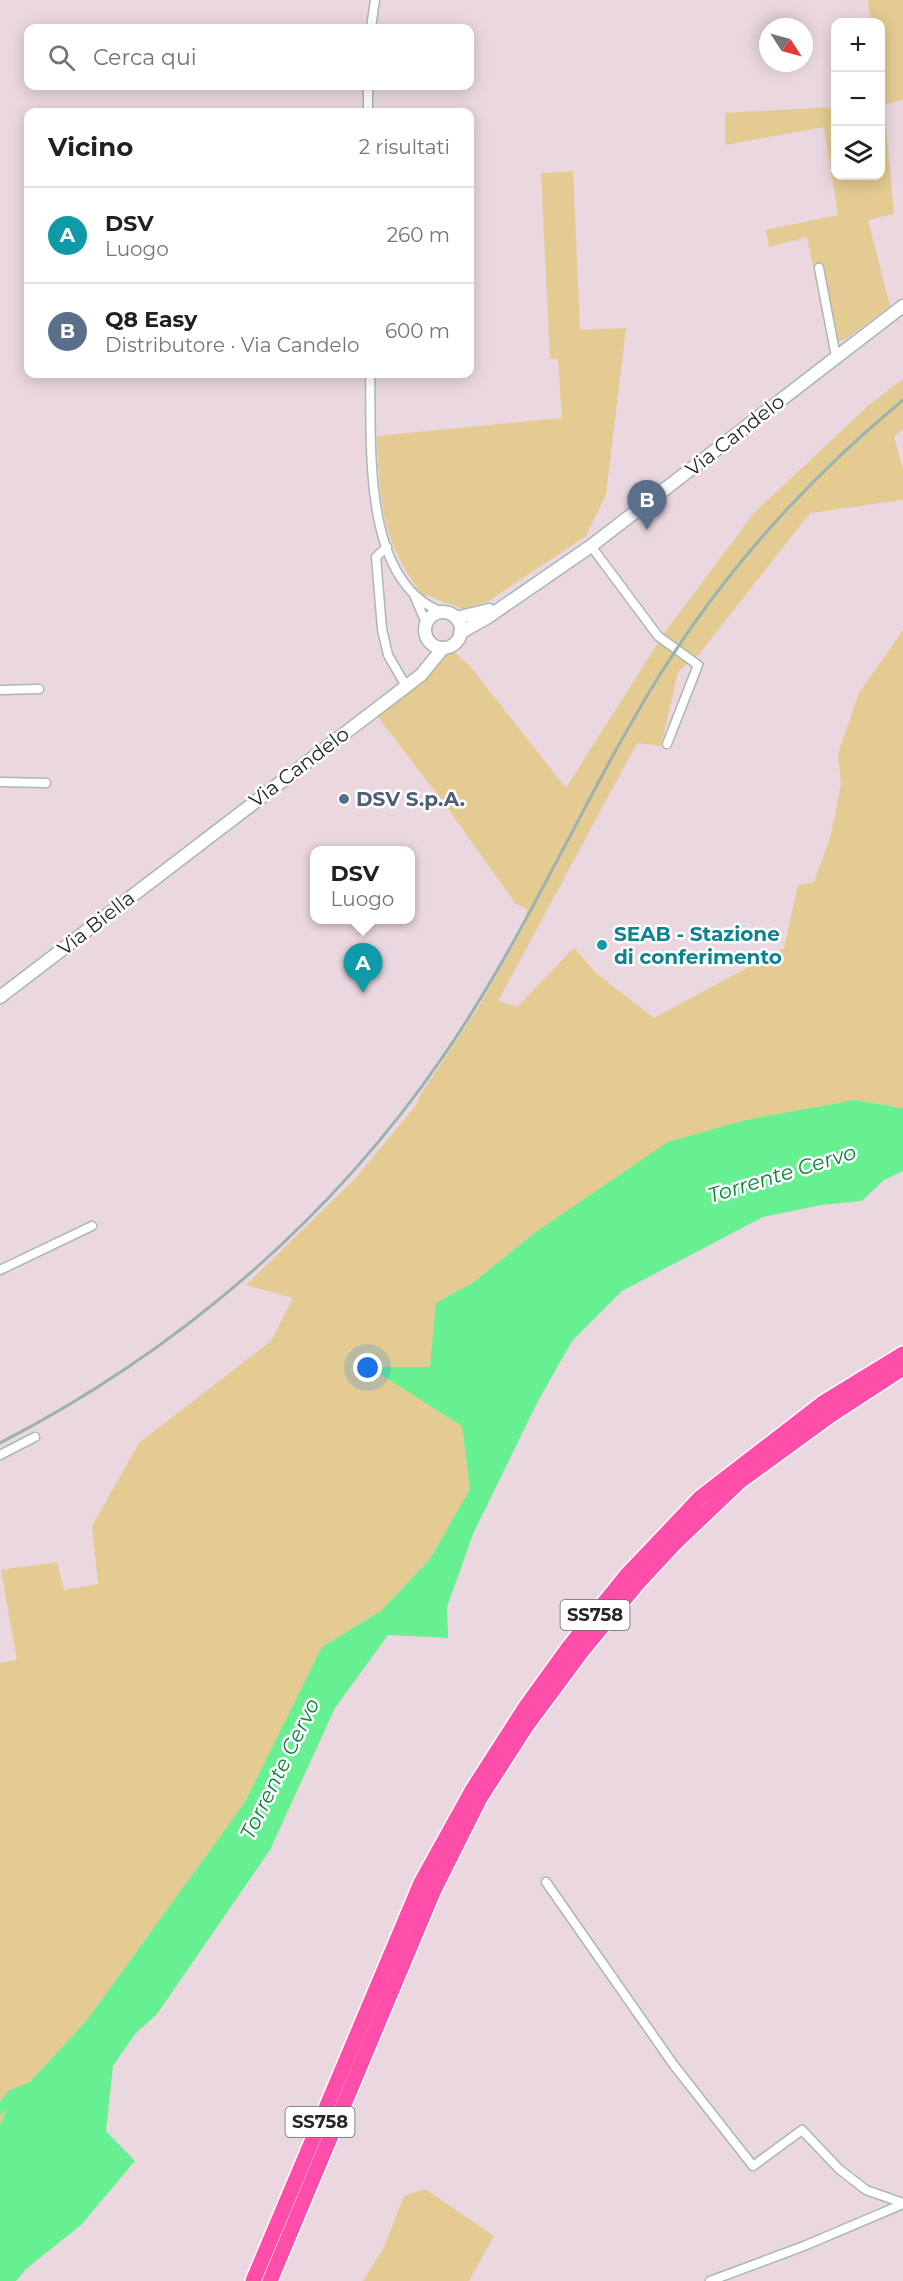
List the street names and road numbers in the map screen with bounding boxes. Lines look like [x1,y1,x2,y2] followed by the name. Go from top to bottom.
[681,389,789,481] street label: Via Candelo
[244,722,354,812] street label: Via Candelo
[53,885,139,961] street label: Via Biella
[560,1600,630,1630] road number: SS758
[286,2107,354,2137] road number: SS758

